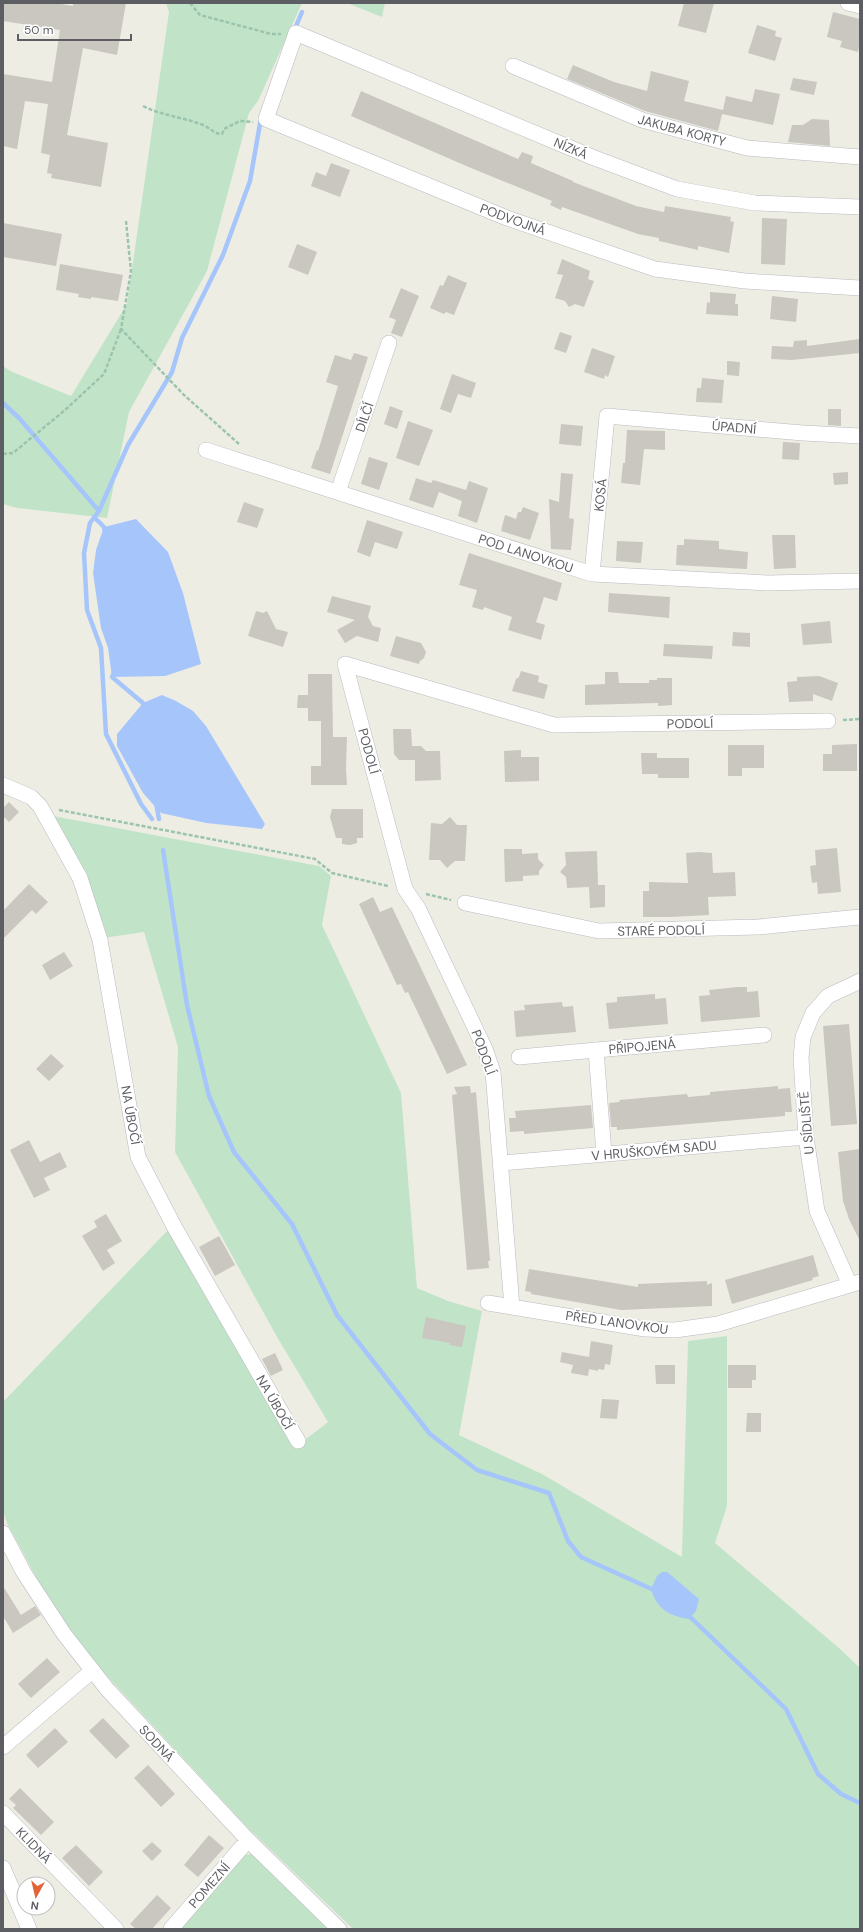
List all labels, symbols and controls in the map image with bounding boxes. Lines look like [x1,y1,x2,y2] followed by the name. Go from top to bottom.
[18,16,131,42] scale bar
[24,22,53,38] text: 50 m
[636,111,728,150] street label: JAKUBA KORTY
[551,133,591,163] street label: NÍZKÁ
[478,199,549,239] street label: PODVOJNÁ
[351,400,377,434] street label: DÍLČÍ
[711,416,757,438] street label: ÚPADNÍ
[589,477,611,512] street label: KOSÁ
[476,530,575,577] street label: POD LANOVKOU
[667,714,713,732] street label: PODOLÍ
[354,726,384,776] street label: PODOLÍ
[617,920,705,940] street label: STARÉ PODOLÍ
[468,1027,500,1077] street label: PODOLÍ
[608,1034,677,1058] street label: PŘIPOJENÁ
[117,1084,145,1146] street label: NA ÚBOČÍ
[794,1091,818,1155] street label: U SÍDLIŠTĚ
[591,1136,717,1164] street label: V HRUŠKOVÉM SADU
[564,1307,669,1338] street label: PŘED LANOVKOU
[252,1372,298,1432] street label: NA ÚBOČÍ
[135,1721,179,1766] street label: SODNÁ
[12,1823,56,1867] street label: KLIDNÁ
[184,1858,234,1912] street label: POMEZNÍ
[16,1876,56,1916] north arrow
[30,1898,40,1913] text: N

